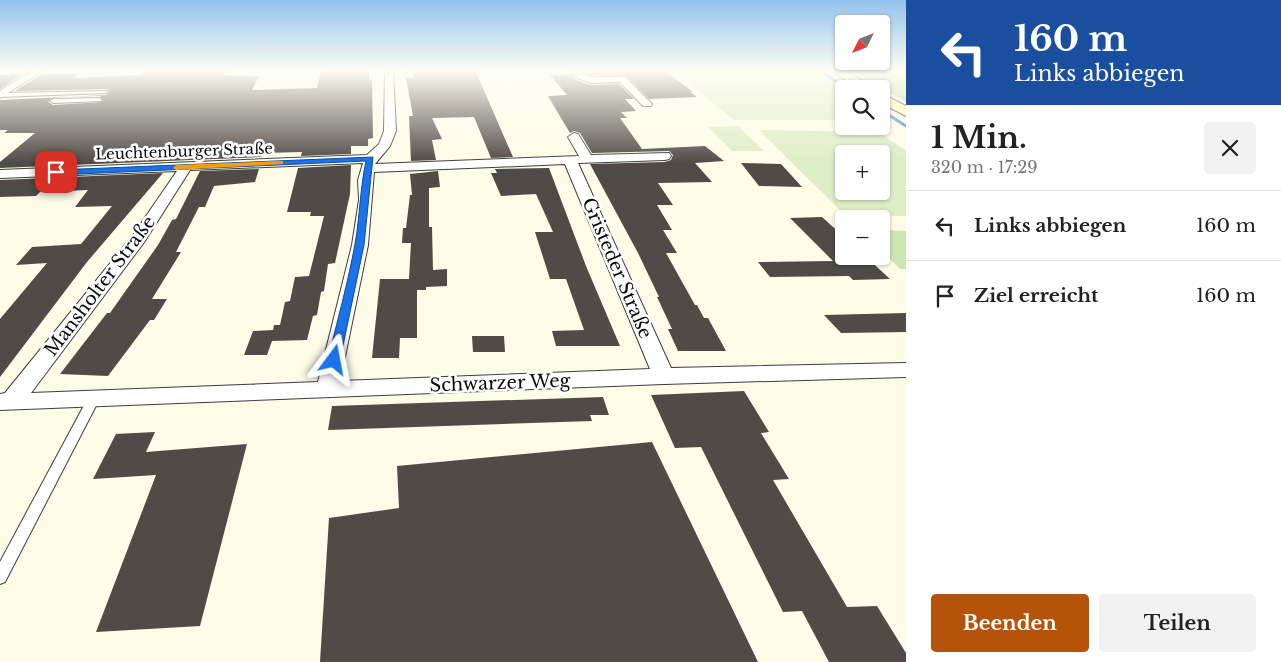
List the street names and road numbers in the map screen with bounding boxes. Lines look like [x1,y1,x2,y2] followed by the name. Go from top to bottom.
[95,138,273,164] street label: Leuchtenburger Straße
[577,194,657,342] street label: Gristeder Straße
[40,211,160,361] street label: Mansholter Straße
[429,370,571,396] street label: Schwarzer Weg

